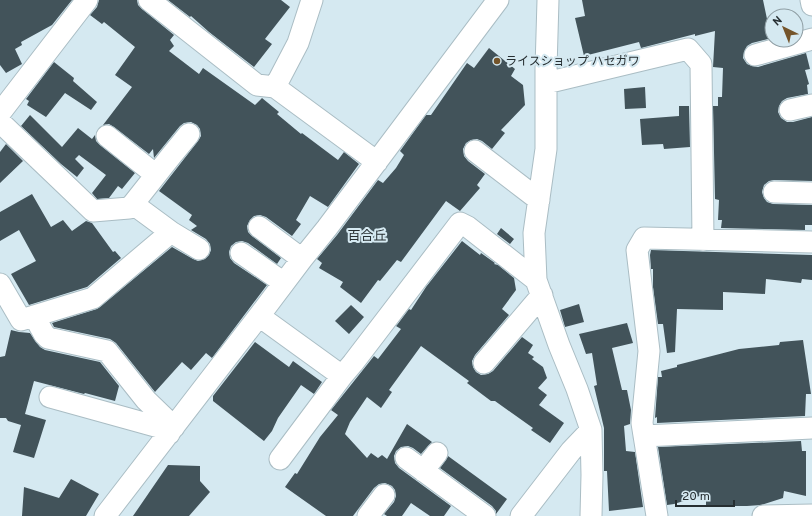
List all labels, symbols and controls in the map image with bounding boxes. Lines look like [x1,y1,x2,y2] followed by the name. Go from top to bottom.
[764,8,804,48] north arrow
[770,14,786,29] text: N
[505,54,639,70] place label: ライスショップ ハセガワ
[492,56,502,66] marker: ライスショップ ハセガワ
[347,229,387,245] district label: 百合丘
[676,482,734,508] scale bar
[682,489,710,505] text: 20 m

